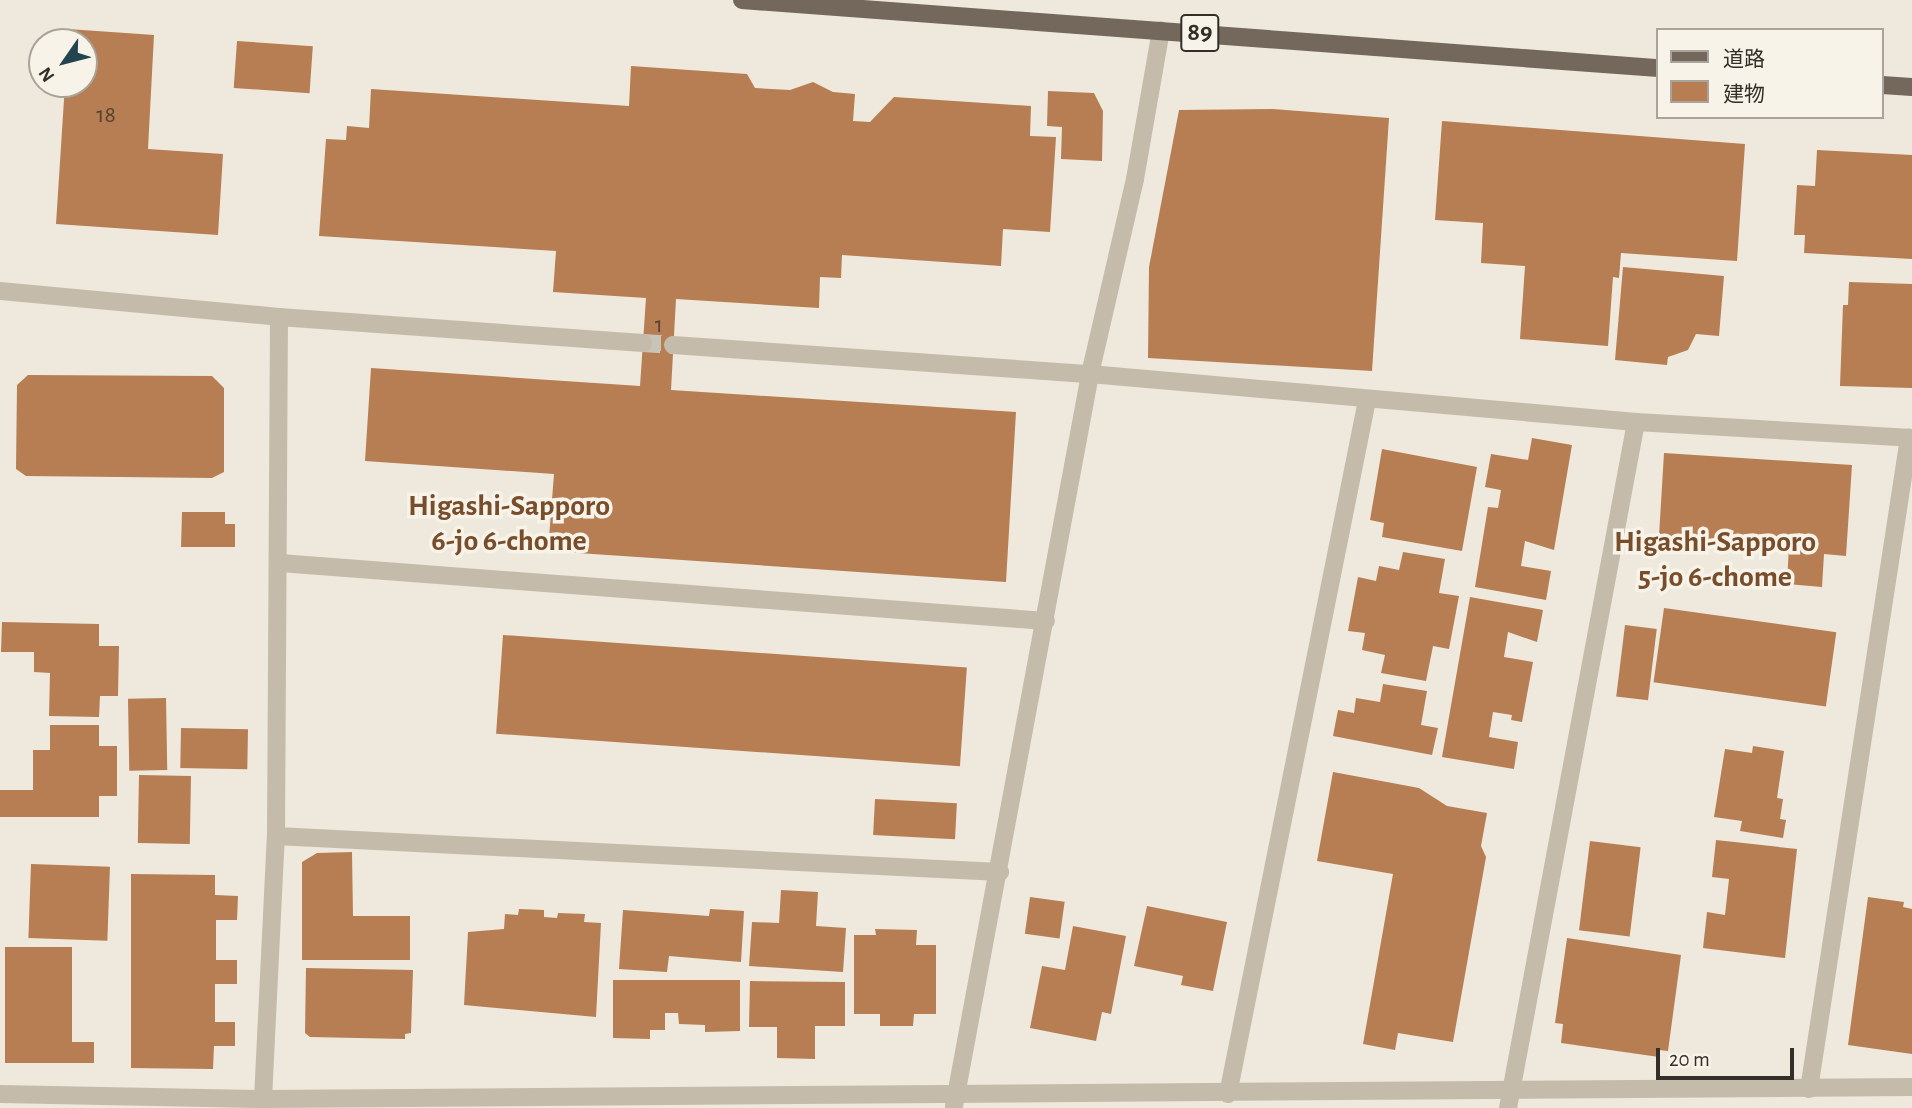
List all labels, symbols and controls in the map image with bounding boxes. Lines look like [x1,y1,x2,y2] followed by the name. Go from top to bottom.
[1179,10,1221,56] road number: 89
[28,28,98,98] north arrow
[1657,28,1884,119] legend
[1723,49,1765,70] text: 道路
[35,63,59,85] text: N
[1723,84,1765,105] text: 建物
[96,102,116,130] house number: 18
[655,312,663,340] house number: 1
[408,488,610,558] district label: Higashi-Sapporo 6-jo 6-chome
[1614,524,1816,594] district label: Higashi-Sapporo 5-jo 6-chome
[1660,1034,1798,1078] scale bar
[1669,1049,1710,1070] text: 20 m

